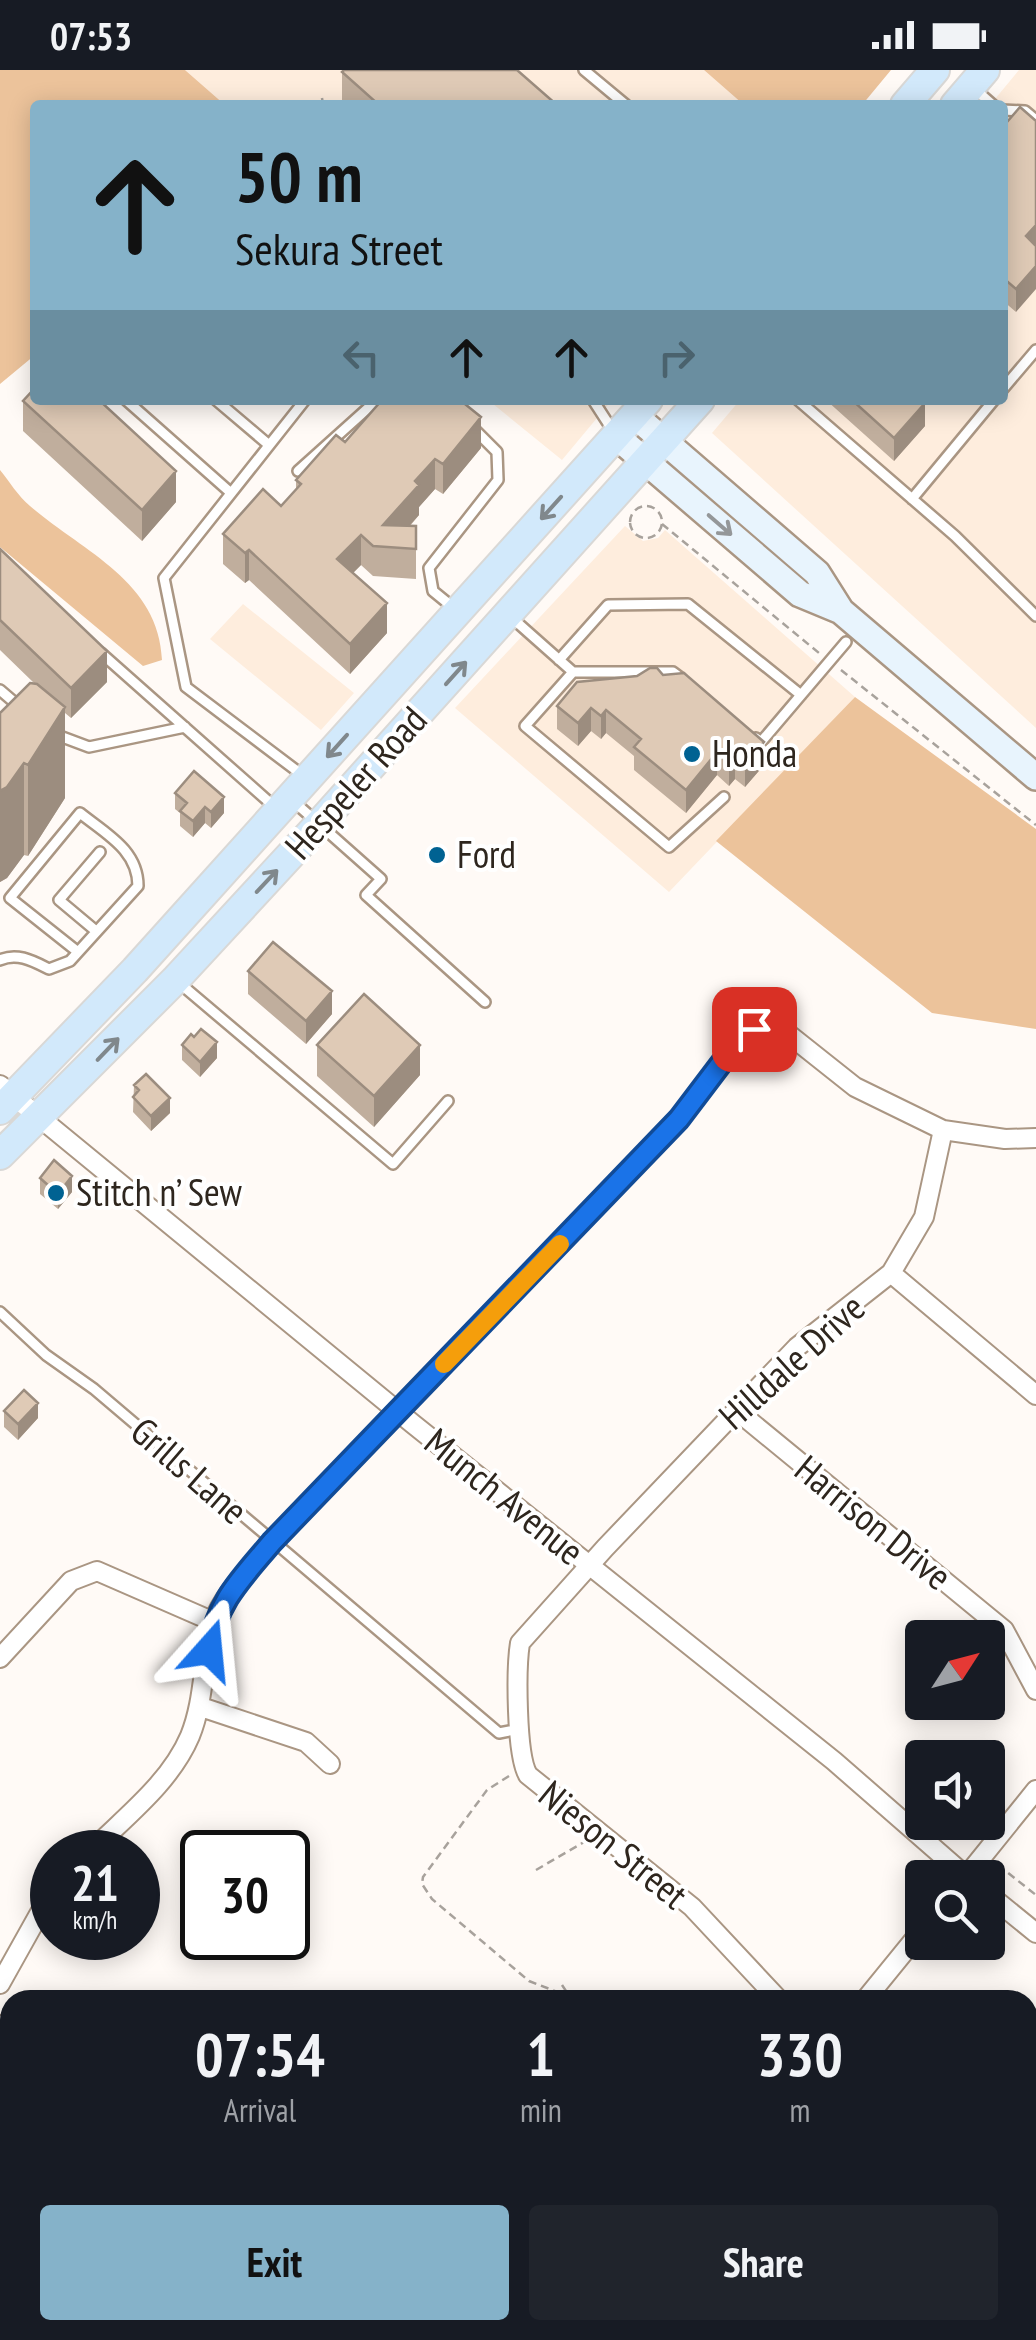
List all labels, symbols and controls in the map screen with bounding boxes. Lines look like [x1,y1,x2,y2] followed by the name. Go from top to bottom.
[50,11,132,60] text: 07:53
[235,131,363,221] text: 50 m
[70,140,200,270] icon: ahead
[235,219,443,277] text: Sekura Street
[334,330,389,385] icon: left
[439,330,494,385] icon: ahead
[544,330,599,385] icon: ahead
[649,330,704,385] icon: right
[540,495,563,520] one-way arrow
[706,513,732,535] one-way arrow
[444,661,467,686] one-way arrow
[273,695,436,869] street label: Hespeler Road
[712,728,797,777] place label: Honda
[326,733,349,758] one-way arrow
[681,743,703,765] marker: Honda
[457,829,516,878] place label: Ford
[426,844,448,866] marker: Ford
[255,869,278,894] one-way arrow
[712,987,797,1072] pin
[727,1002,782,1057] icon: arrive
[96,1037,120,1061] one-way arrow
[76,1167,242,1216] place label: Stitch n’ Sew
[45,1182,67,1204] marker: Stitch n’ Sew
[708,1283,874,1439] street label: Hilldale Drive
[122,1406,258,1534] street label: Grills Lane
[415,1417,594,1575] street label: Munch Avenue
[786,1444,962,1600] street label: Harrison Drive
[157,1598,261,1702] position arrow
[905,1620,1005,1720] north arrow
[905,1620,1005,1960] map controls
[905,1740,1005,1840] button: sound
[530,1769,699,1919] street label: Nieson Street
[180,1830,310,1960] speed limit sign: 30
[71,1850,119,1915] text: 21
[905,1860,1005,1960] button: search
[73,1904,117,1936] text: km/h
[195,2015,325,2093] text: 07:54
[527,2015,555,2093] text: 1
[757,2015,843,2093] text: 330
[224,2089,296,2131] text: Arrival
[520,2089,562,2131] text: min
[789,2089,810,2131] text: m
[40,2205,509,2320] button: Exit
[529,2205,998,2320] button: Share

